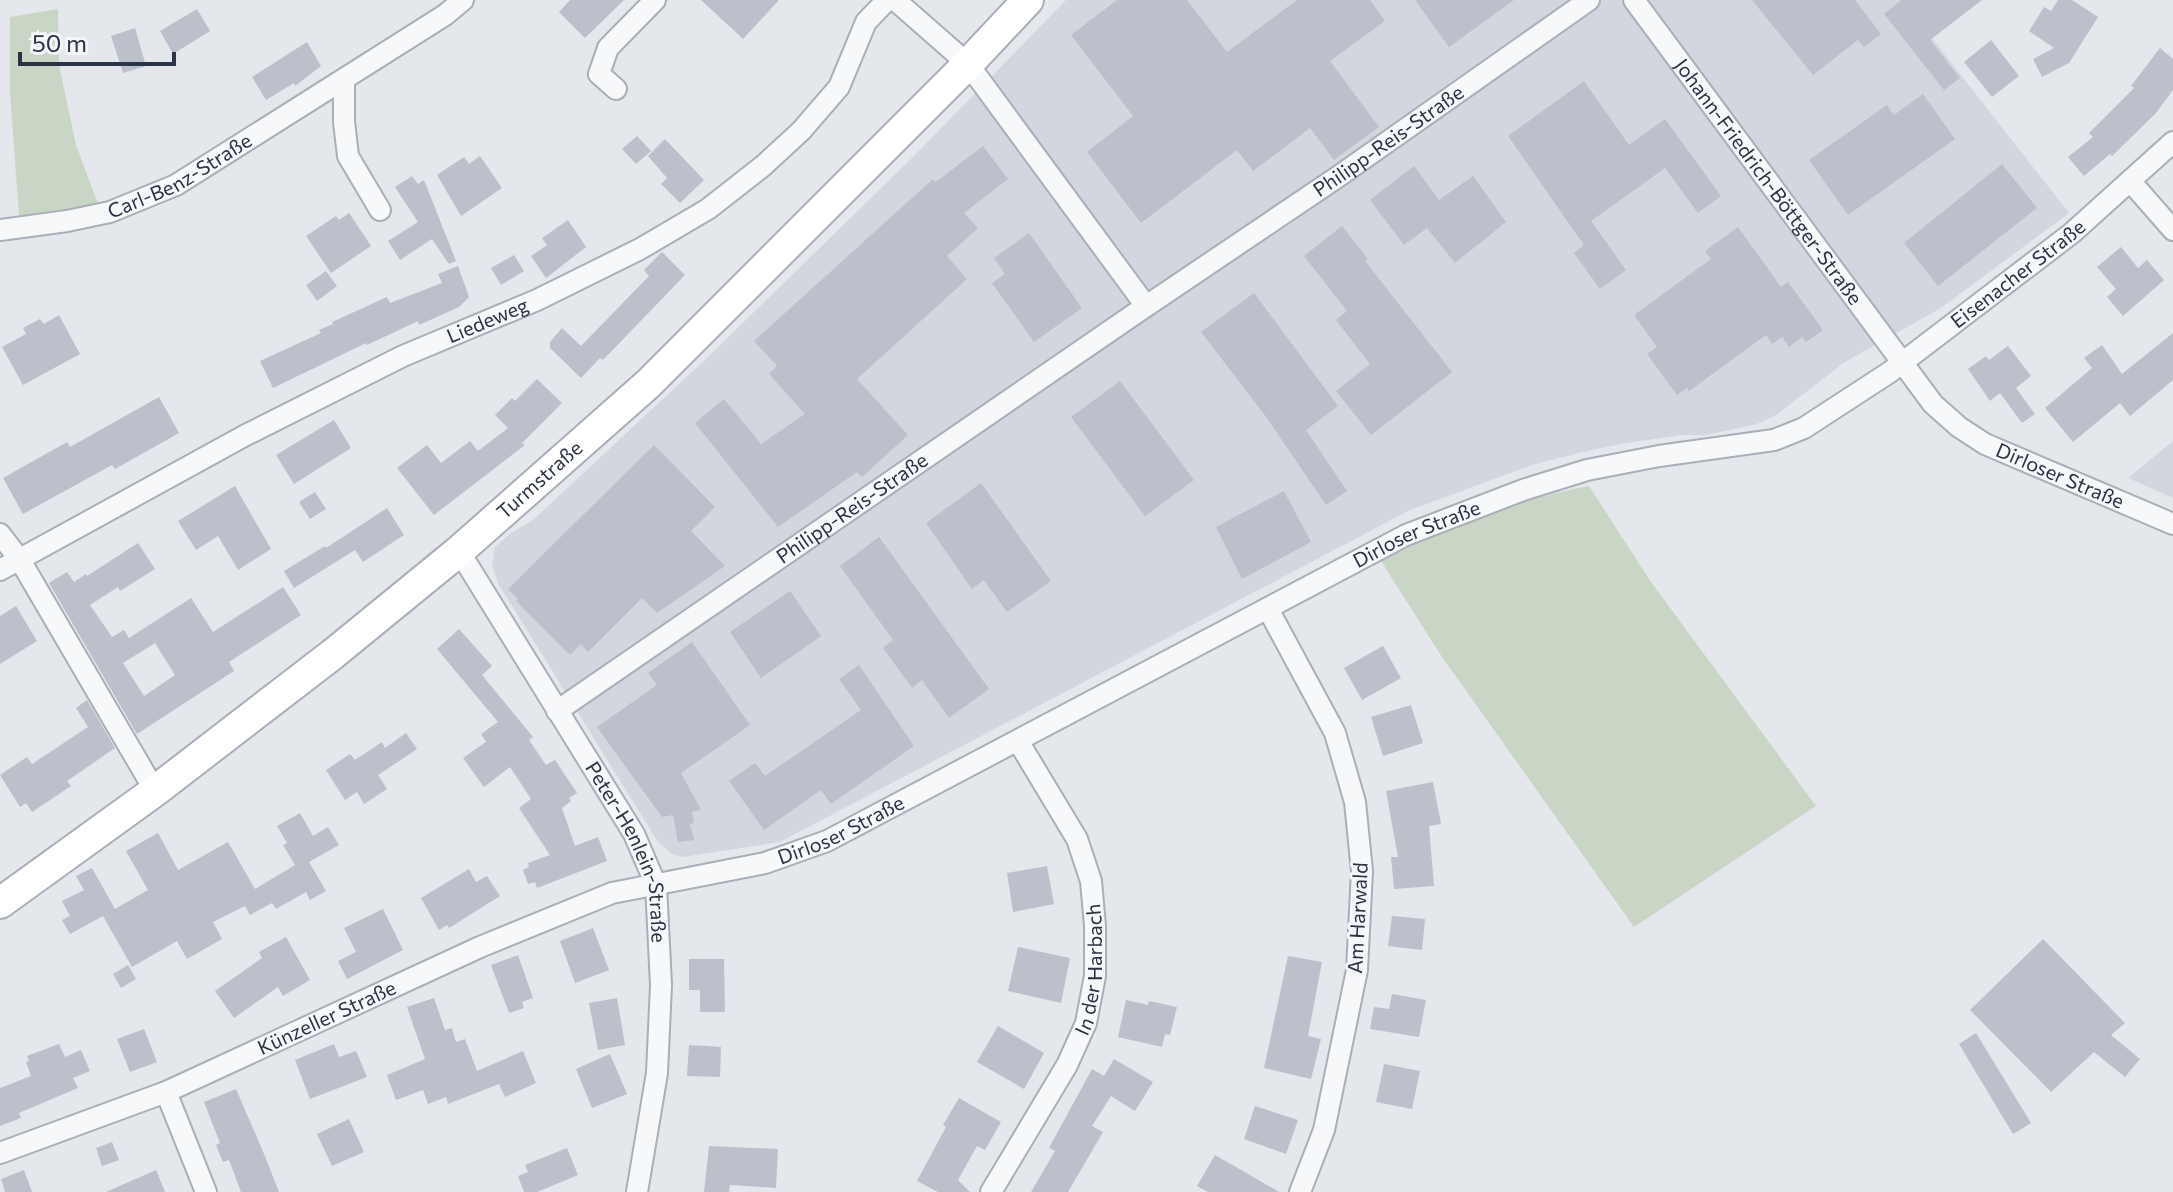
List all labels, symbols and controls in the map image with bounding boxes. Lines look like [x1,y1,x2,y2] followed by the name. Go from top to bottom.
[20,16,174,66] scale bar
[32,28,87,57] text: 50 m
[1670,53,1868,309] street label: Johann-Friedrich-Böttger-Straße
[1308,79,1468,201] street label: Philipp-Reis-Straße
[104,128,255,223] street label: Carl-Benz-Straße
[1945,214,2090,332] street label: Eisenacher Straße
[443,292,532,347] street label: Liedeweg
[491,435,586,523] street label: Turmstraße
[1993,437,2128,513] street label: Dirloser Straße
[771,447,932,568] street label: Philipp-Reis-Straße
[1348,495,1483,572] street label: Dirloser Straße
[581,757,672,943] street label: Peter-Henlein-Straße
[774,790,908,869] street label: Dirloser Straße
[1342,862,1372,974] street label: Am Harwald
[1069,903,1106,1039] street label: In der Harbach
[253,975,399,1059] street label: Künzeller Straße

